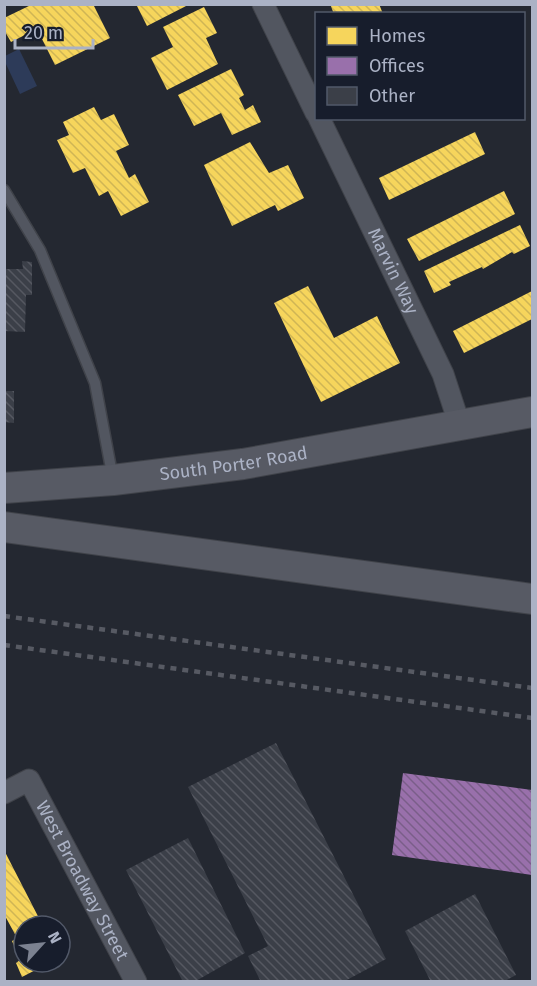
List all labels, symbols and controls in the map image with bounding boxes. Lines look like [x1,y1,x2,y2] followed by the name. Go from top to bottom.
[15,12,93,50] scale bar
[315,12,525,120] legend
[24,22,63,44] text: 20 m
[369,25,425,47] text: Homes
[369,55,424,77] text: Offices
[369,85,415,107] text: Other
[363,224,423,318] street label: Marvin Way
[158,442,309,485] street label: South Porter Road
[31,797,134,964] street label: West Broadway Street
[12,914,72,974] north arrow
[44,928,66,946] text: N

